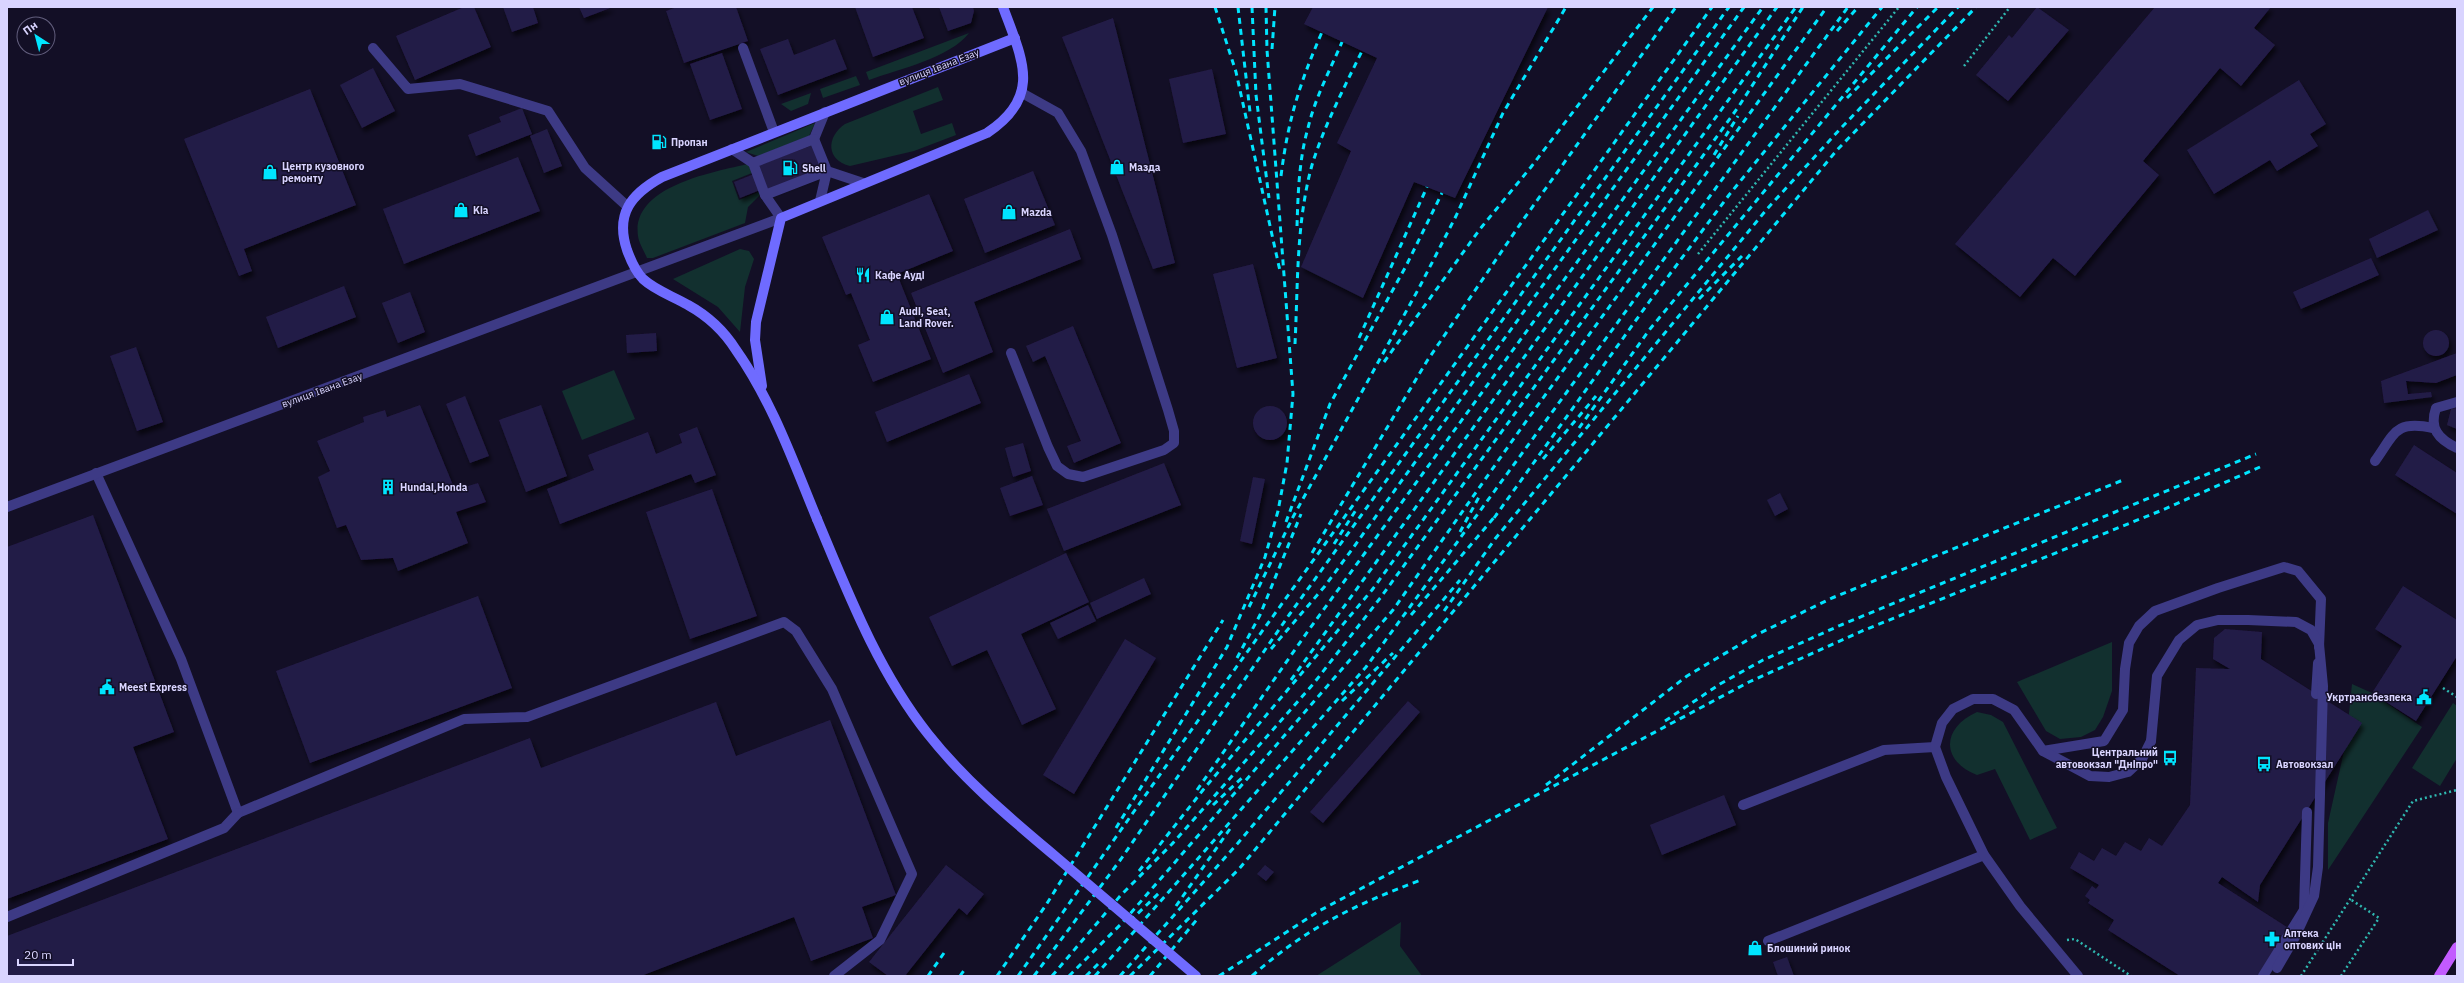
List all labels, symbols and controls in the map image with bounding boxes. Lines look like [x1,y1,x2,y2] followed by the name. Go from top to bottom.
[16,16,56,56] north arrow
[20,18,40,38] text: Пн
[897,46,981,88] street label: вулиця Івана Езау
[650,133,668,151] fuel station icon: Пропан
[671,136,708,149] place label: Пропан
[1108,158,1126,176] shop icon: Мазда
[781,159,799,177] fuel station icon: Shell
[282,160,365,185] place label: Центр кузовного ремонту
[1129,161,1161,174] place label: Мазда
[802,162,826,175] place label: Shell
[261,163,279,181] shop icon: Центр кузовного ремонту
[452,201,470,219] shop icon: Kia
[1000,203,1018,221] shop icon: Mazda
[473,204,489,217] place label: Kia
[1021,206,1052,219] place label: Mazda
[854,266,872,284] restaurant icon: Кафе Ауді
[875,269,925,282] place label: Кафе Ауді
[899,305,954,330] place label: Audi, Seat, Land Rover.
[878,308,896,326] shop icon: Audi, Seat, Land Rover.
[280,369,364,411] street label: вулиця Івана Езау
[379,478,397,496] building icon: Hundai,Honda
[400,481,468,494] place label: Hundai,Honda
[98,678,116,696] public building icon: Meest Express
[119,681,187,694] place label: Meest Express
[2415,688,2433,706] public building icon: Укртрансбезпека
[2327,691,2412,704] place label: Укртрансбезпека
[2056,746,2158,771] place label: Центральний автовокзал "Дніпро"
[2161,749,2179,767] bus stop icon: Центральний автовокзал "Дніпро"
[2255,755,2273,773] bus stop icon: Автовокзал
[2276,758,2333,771] place label: Автовокзал
[2284,927,2341,952] place label: Аптека оптових цін
[2263,930,2281,948] pharmacy icon: Аптека оптових цін
[1746,939,1764,957] shop icon: Блошиний ринок
[18,941,73,967] scale bar
[1767,942,1851,955] place label: Блошиний ринок
[24,947,52,962] text: 20 m

